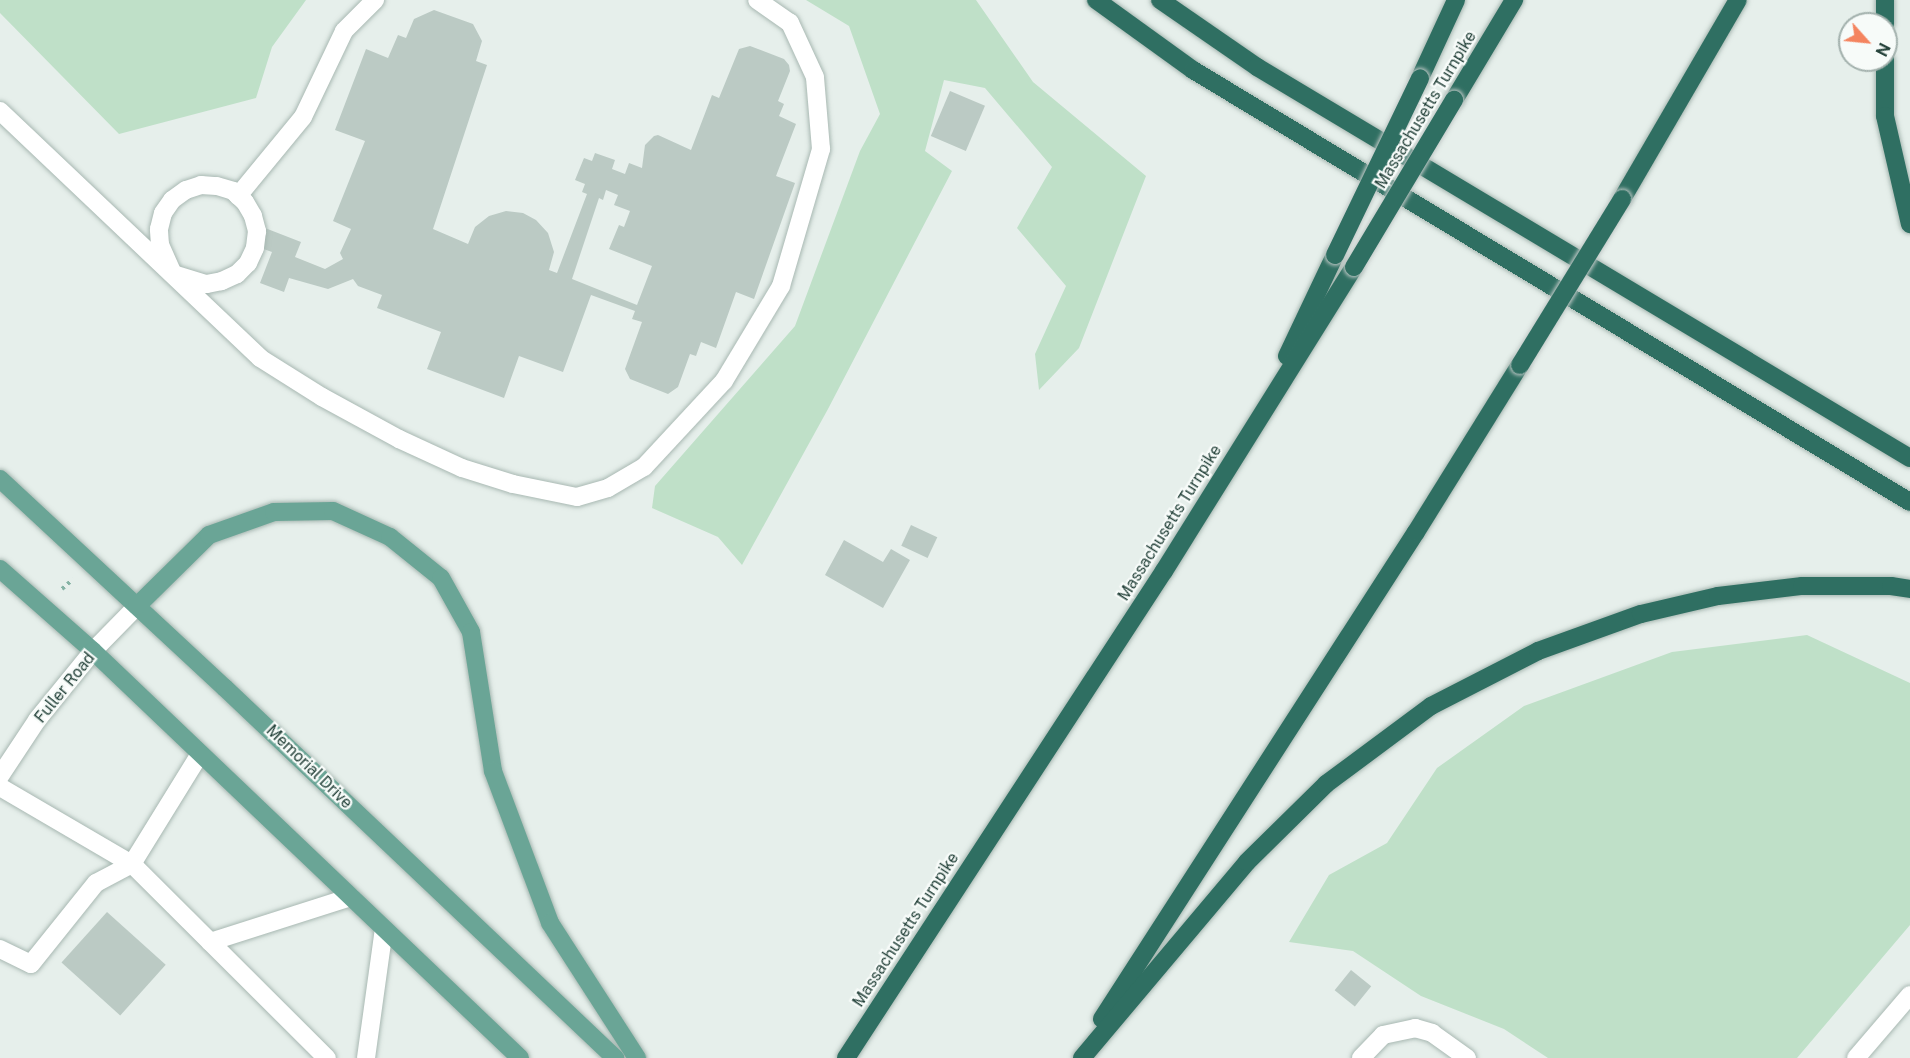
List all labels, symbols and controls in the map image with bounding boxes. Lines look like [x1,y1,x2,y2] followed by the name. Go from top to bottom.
[1838,12,1898,72] north arrow
[1371,28,1481,192] street label: Massachusetts Turnpike
[1871,40,1894,59] text: N
[1114,442,1226,604] street label: Massachusetts Turnpike
[31,649,99,727] street label: Fuller Road
[262,721,356,813] street label: Memorial Drive
[849,849,963,1011] street label: Massachusetts Turnpike

